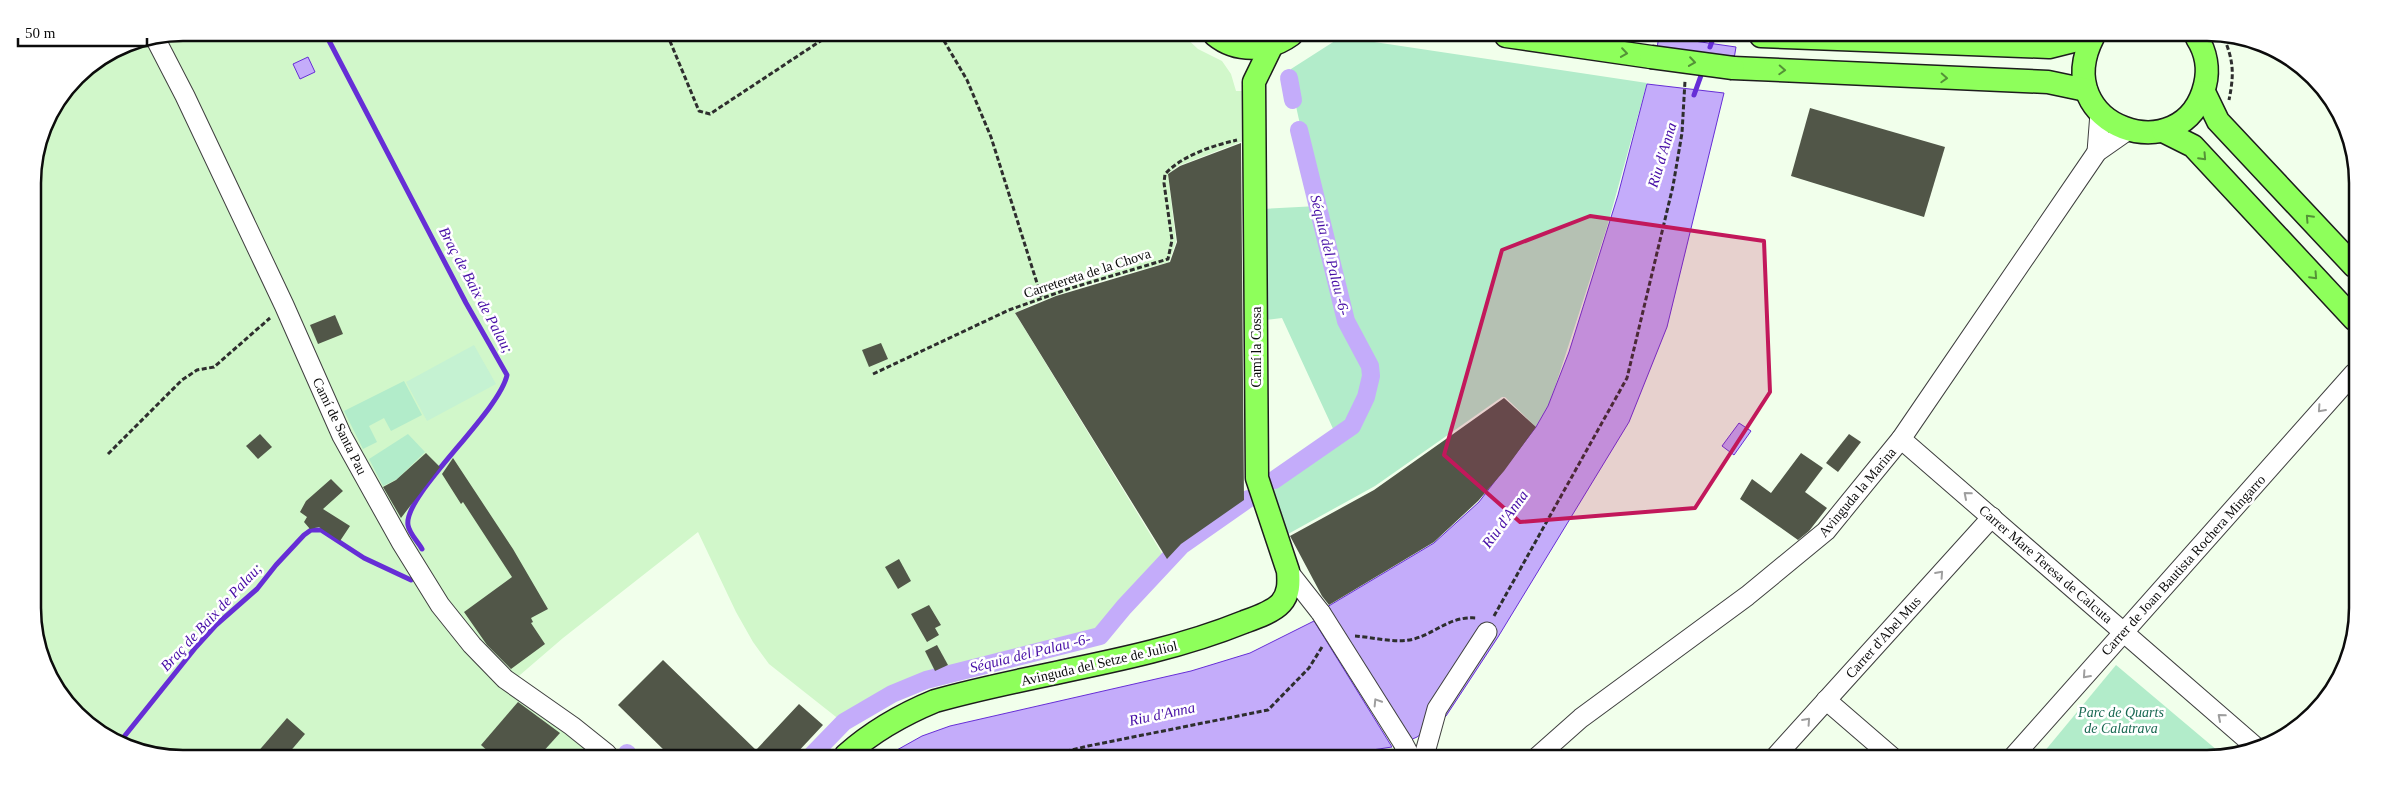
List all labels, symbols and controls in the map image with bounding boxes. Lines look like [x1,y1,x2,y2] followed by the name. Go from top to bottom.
[18,15,146,47] scale bar
[25,25,56,41] text: 50 m
[1619,47,1628,57] one-way arrow
[1688,57,1696,67] one-way arrow
[1778,65,1786,76] one-way arrow
[1941,72,1949,83] one-way arrow
[1644,121,1679,190] water label: Riu d'Anna
[2197,152,2206,161] one-way arrow
[1307,193,1353,317] water label: Séquia del Palau -6-
[2306,215,2315,224] one-way arrow
[436,224,516,356] water label: Braç de Baix de Palau;
[1022,246,1153,301] street label: Carretereta de la Chova
[2308,270,2317,279] one-way arrow
[1249,306,1264,387] street label: Camí la Cossa
[310,375,370,477] street label: Camí de Santa Pau
[2318,404,2327,413] one-way arrow
[1816,444,1900,540] street label: Avinguda la Marina
[2098,472,2268,659] street label: Carrer de Joan Bautista Rochera Mingarro
[1478,487,1531,552] water label: Riu d'Anna
[1963,492,1972,501] one-way arrow
[1976,503,2116,627] street label: Carrer Mare Teresa de Calcuta
[157,560,265,674] water label: Braç de Baix de Palau;
[1934,571,1943,580] one-way arrow
[1843,594,1924,681] street label: Carrer d'Abel Mus
[968,630,1092,676] water label: Séquia del Palau -6-
[1020,638,1179,689] street label: Avinguda del Setze de Juliol
[2083,669,2092,678] one-way arrow
[1374,698,1383,708] one-way arrow
[1127,699,1196,729] water label: Riu d'Anna
[2077,705,2164,736] park label: Parc de Quarts de Calatrava
[2218,713,2227,722] one-way arrow
[1802,717,1811,726] one-way arrow

